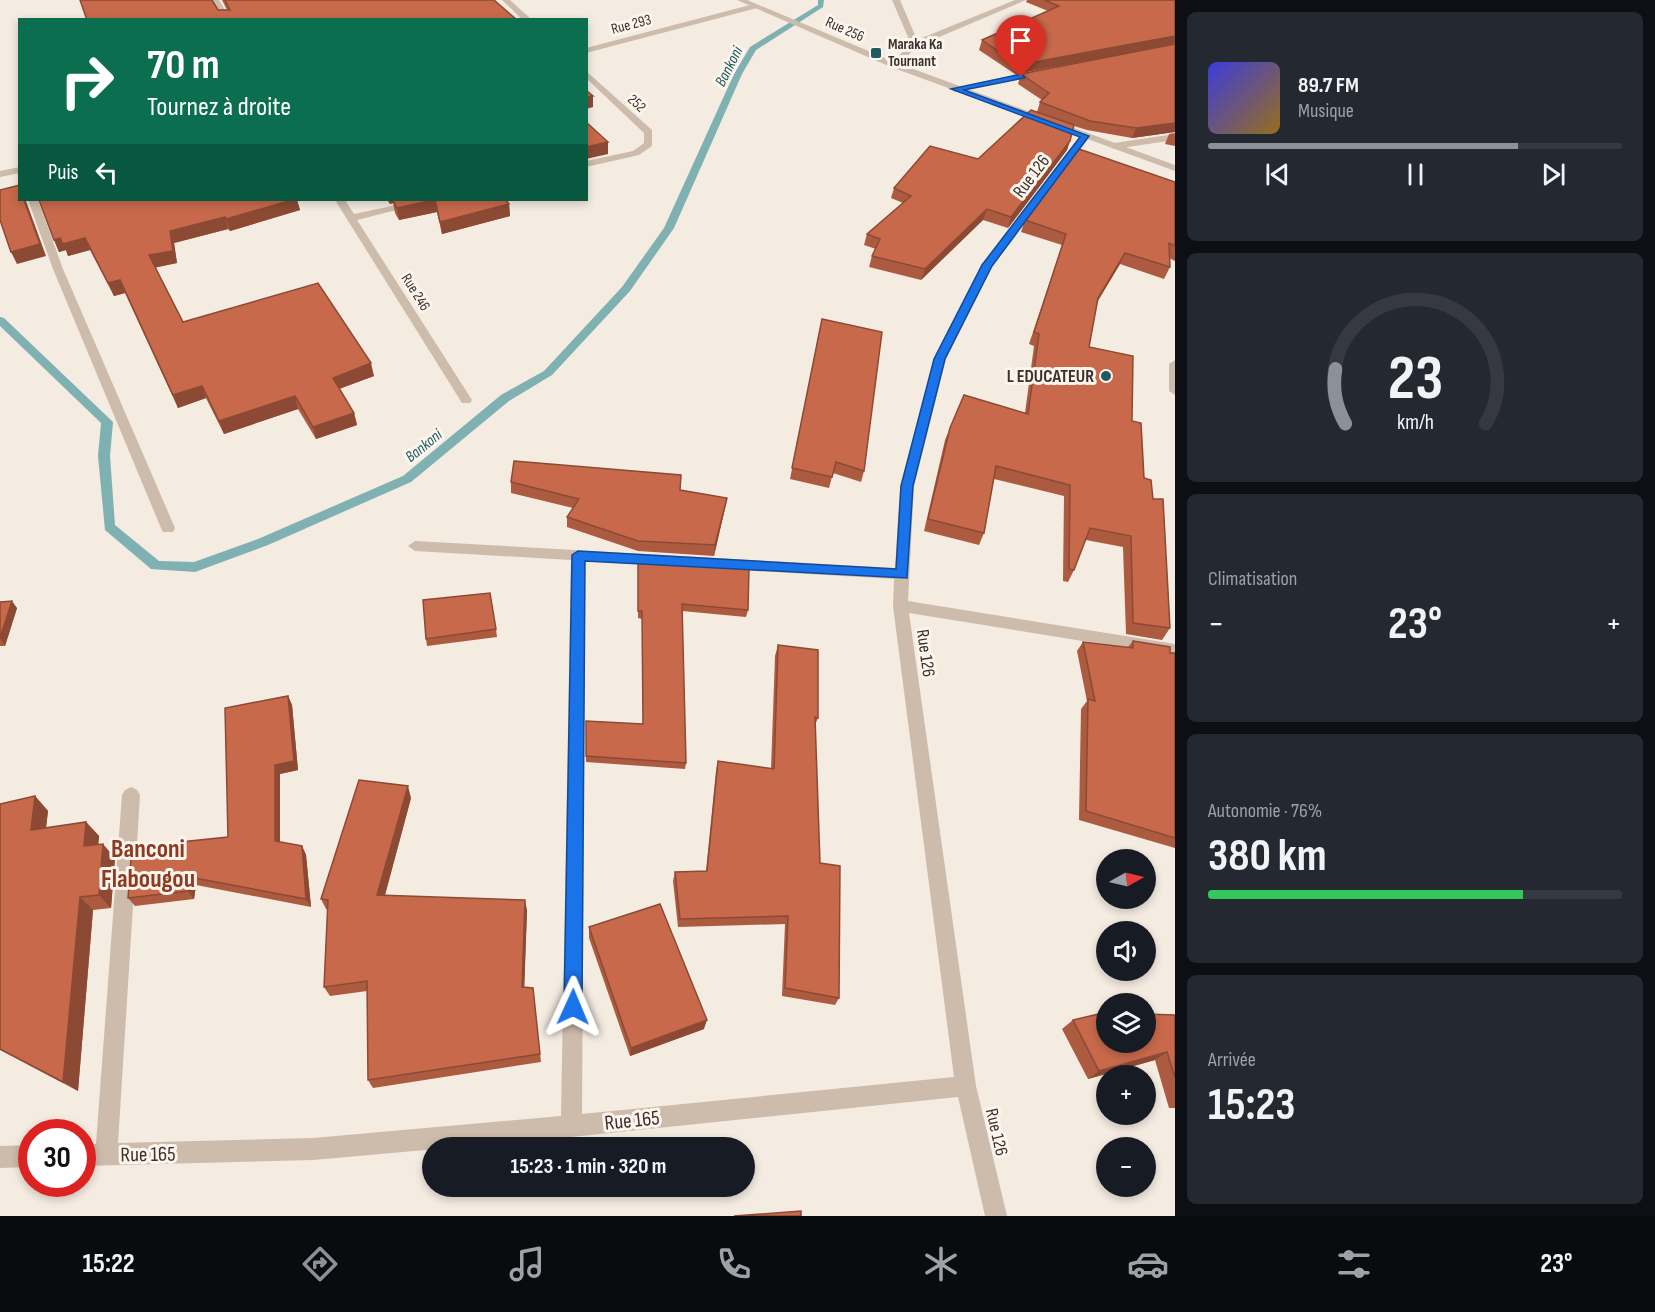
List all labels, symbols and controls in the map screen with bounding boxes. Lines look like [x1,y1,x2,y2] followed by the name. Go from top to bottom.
[609,10,653,39] street label: Rue 293
[822,13,867,46] street label: Rue 256
[995,15,1046,77] pin
[1004,24,1037,57] icon: arrive
[888,35,942,71] place label: Maraka Ka Tournant
[147,40,220,91] text: 70 m
[48,42,126,120] icon: right
[711,43,748,90] water label: Bankoni
[869,46,883,60] marker: Maraka Ka Tournant
[1298,72,1359,99] text: 89.7 FM
[623,90,650,117] street label: 252
[147,91,291,123] text: Tournez à droite
[1298,99,1354,123] text: Musique
[1009,151,1054,202] street label: Rue 126
[90,156,123,189] icon: left
[1261,158,1294,191] icon: previous
[1399,158,1432,191] icon: pause
[1537,158,1570,191] icon: next
[48,159,78,186] text: Puis
[397,270,434,314] street label: Rue 246
[1387,342,1443,417] text: 23
[1007,366,1094,387] place label: L EDUCATEUR
[1099,369,1113,383] marker: L EDUCATEUR
[1396,411,1434,436] text: km/h
[402,425,447,467] water label: Bankoni
[1208,567,1297,591] text: Climatisation
[1388,597,1442,652] text: 23°
[1208,604,1224,644] text: −
[1606,604,1622,644] text: +
[912,628,939,678] street label: Rue 126
[1208,799,1322,823] text: Autonomie · 76%
[1208,829,1327,884] text: 380 km
[101,834,195,895] district label: Banconi Flabougou
[1096,849,1156,909] north arrow
[1096,849,1156,1197] map controls
[1096,921,1156,981] button: sound
[541,975,605,1039] position arrow
[1096,993,1156,1053] button: layers
[1208,1048,1256,1072] text: Arrivée
[1096,1065,1156,1125] button: +
[1208,1078,1295,1133] text: 15:23
[603,1105,661,1136] street label: Rue 165
[981,1106,1012,1158] street label: Rue 126
[18,1119,96,1197] speed limit sign: 30
[1096,1137,1156,1197] button: −
[120,1142,176,1167] street label: Rue 165
[511,1153,666,1180] text: 15:23 · 1 min · 320 m
[299,1243,341,1285] icon: directions
[506,1243,548,1285] icon: music
[713,1243,755,1285] icon: phone
[920,1243,962,1285] icon: climate
[1127,1243,1169,1285] icon: car
[1333,1243,1375,1285] icon: filters
[82,1248,135,1280] text: 15:22
[1540,1248,1573,1280] text: 23°

